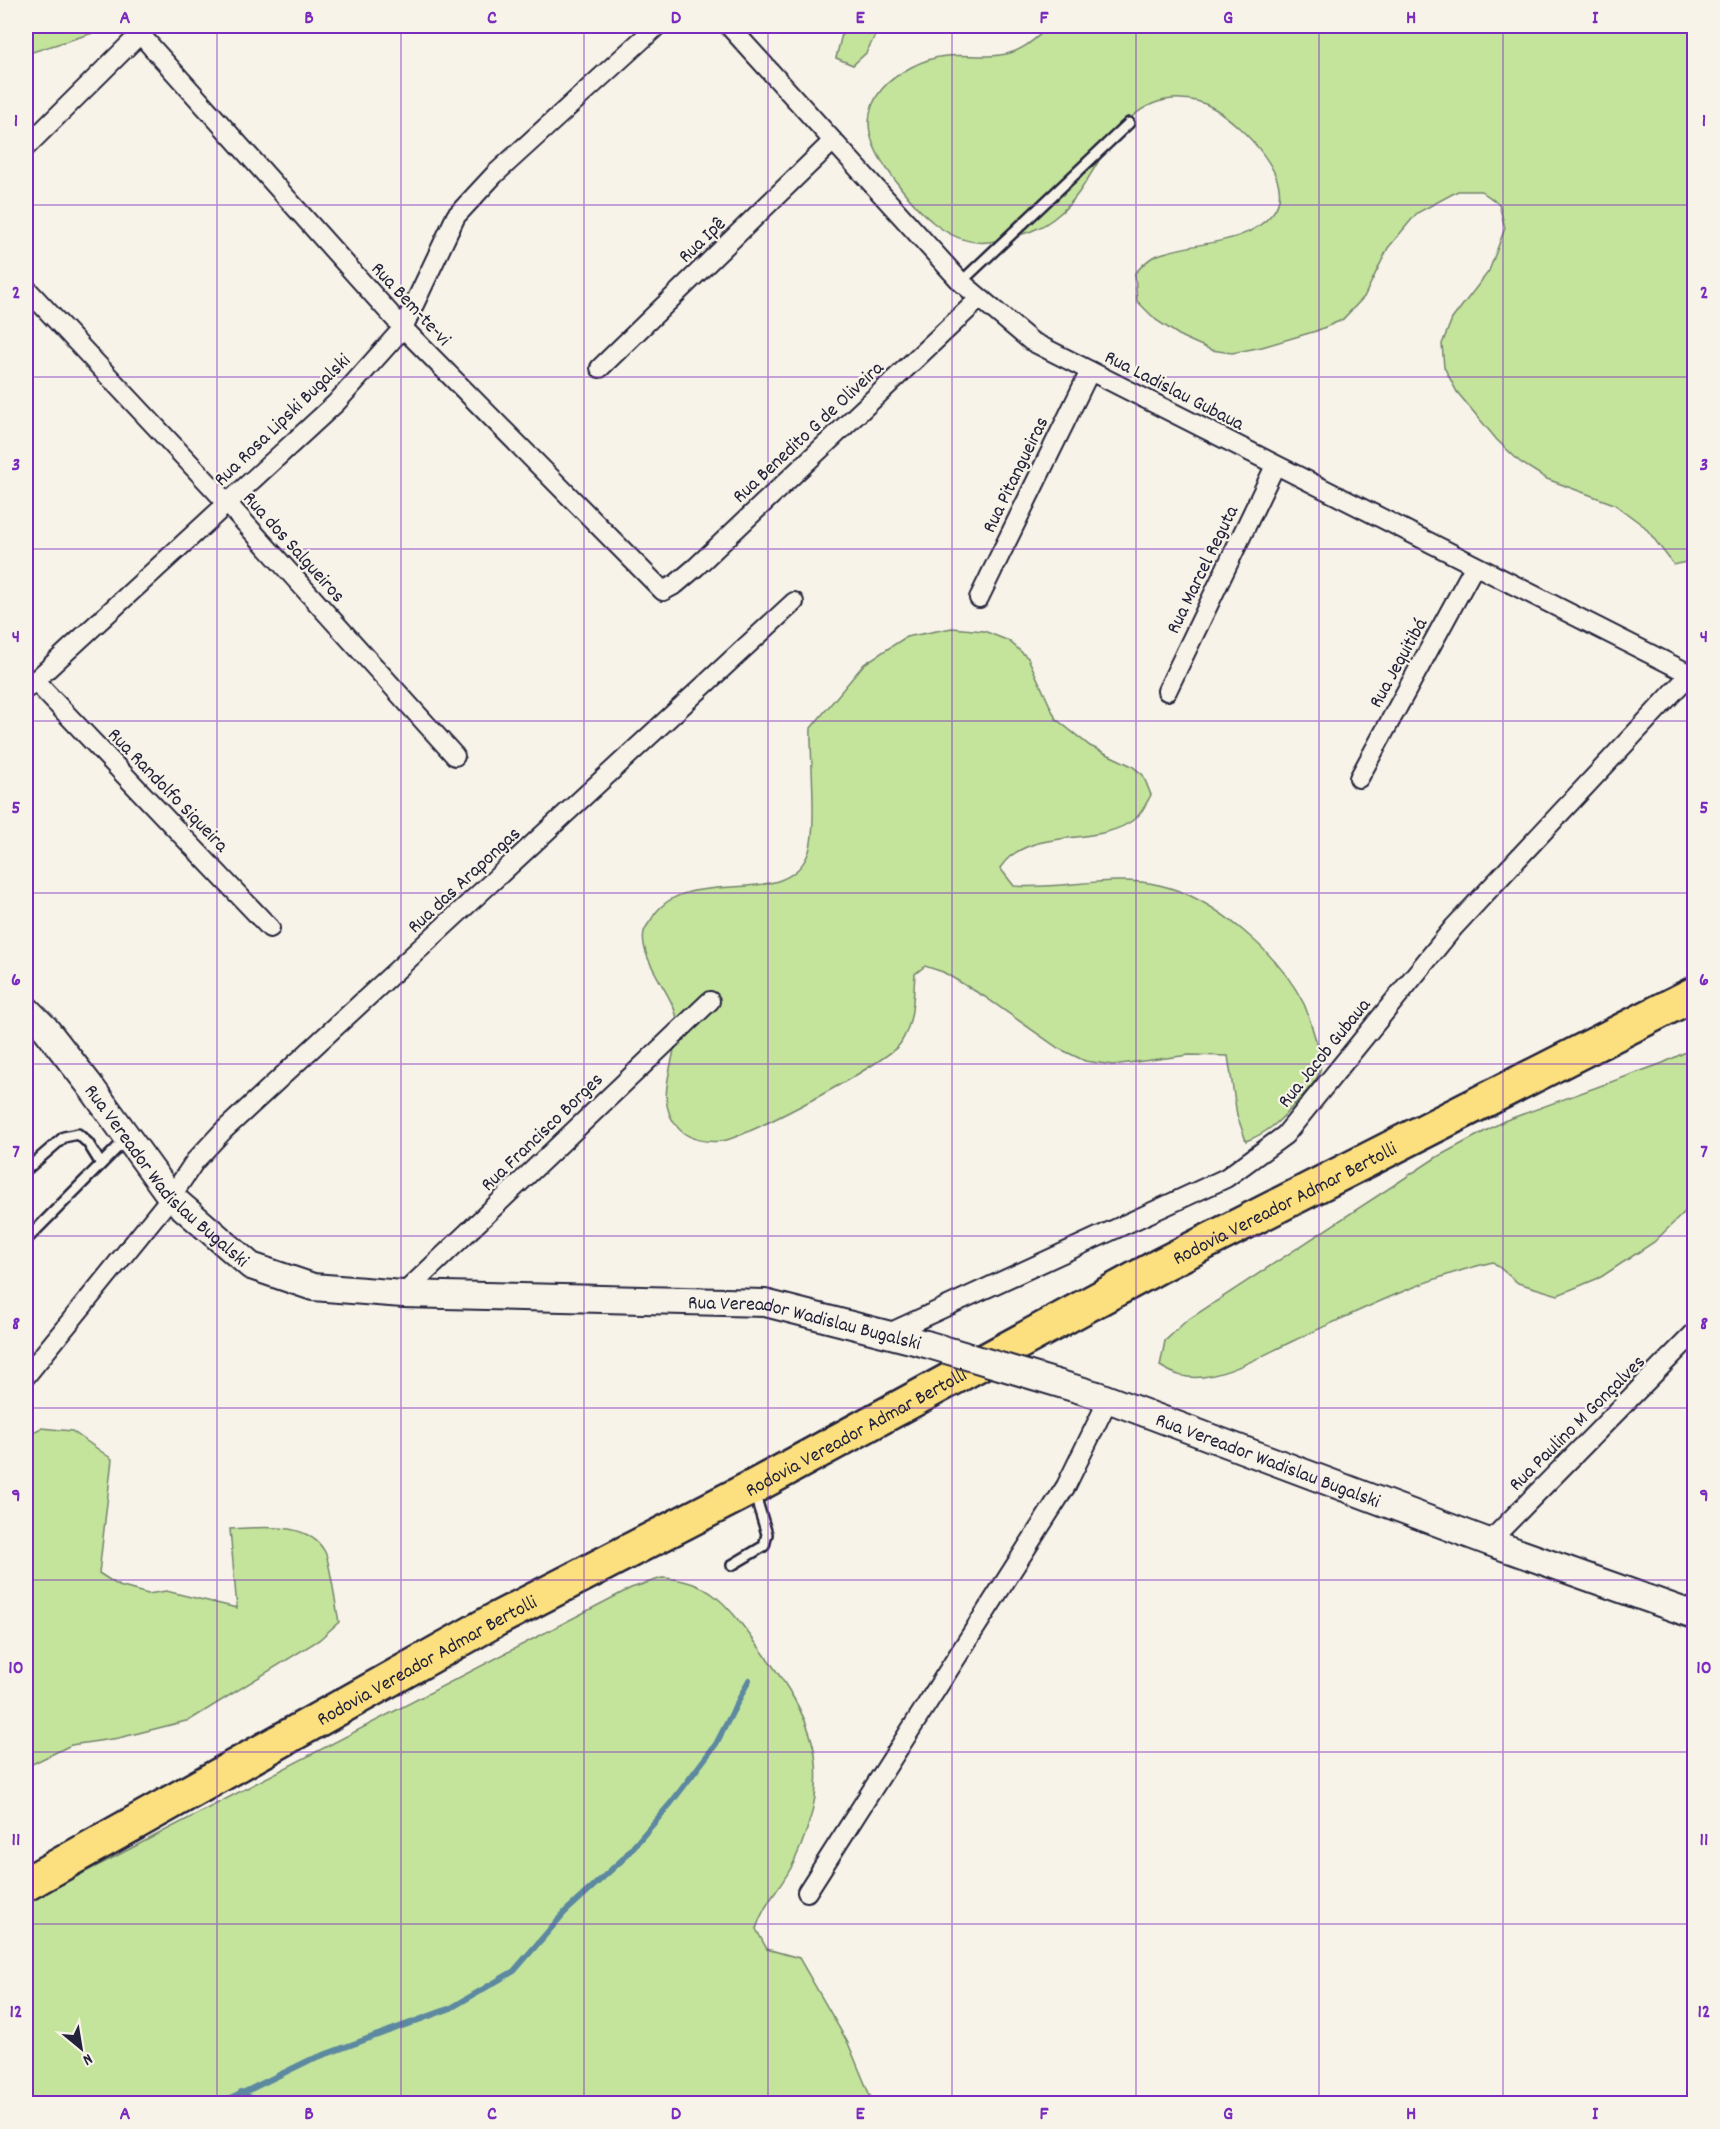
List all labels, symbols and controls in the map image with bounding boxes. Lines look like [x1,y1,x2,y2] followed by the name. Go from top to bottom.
[120,5,131,33] text: A
[304,5,314,33] text: B
[487,5,497,33] text: C
[671,5,682,33] text: D
[855,5,865,33] text: E
[1040,5,1050,33] text: F
[1223,5,1233,33] text: G
[1406,5,1416,33] text: H
[1592,5,1599,33] text: I
[14,108,18,136] text: 1
[1702,108,1706,136] text: 1
[673,212,733,271] street label: Rua Ipê
[363,257,456,354] street label: Rua Bem-te-vi
[12,280,20,308] text: 2
[1700,280,1708,308] text: 2
[1099,344,1249,439] street label: Rua Ladislau Gubaua
[208,348,358,494] street label: Rua Rosa Lipski Bugalski
[727,355,891,511] street label: Rua Benedito G de Oliveira
[976,412,1057,538] street label: Rua Pitangueiras
[12,452,20,480] text: 3
[1700,452,1708,480] text: 3
[235,486,350,610] street label: Rua dos Salgueiros
[1160,501,1247,639] street label: Rua Marcel Reguta
[1363,613,1436,714] street label: Rua Jequitibá
[12,624,20,652] text: 4
[1700,624,1708,652] text: 4
[100,723,234,860] street label: Rua Randolfo Siqueira
[11,795,21,823] text: 5
[1699,795,1709,823] text: 5
[402,821,528,941] street label: Rua das Arapongas
[11,967,21,995] text: 6
[1699,967,1709,995] text: 6
[1272,993,1379,1115] street label: Rua Jacob Gubaua
[476,1067,611,1199] street label: Rua Francisco Borges
[76,1079,254,1276] street label: Rua Vereador Wadislau Bugalski
[1169,1136,1403,1274] street label: Rodovia Vereador Admar Bertolli
[12,1139,20,1167] text: 7
[1700,1139,1708,1167] text: 7
[688,1290,924,1359] street label: Rua Vereador Wadislau Bugalski
[12,1311,20,1339] text: 8
[1700,1311,1708,1339] text: 8
[1504,1350,1653,1499] street label: Rua Paulino M Gonçalves
[741,1362,973,1506] street label: Rodovia Vereador Admar Bertolli
[1151,1407,1384,1517] street label: Rua Vereador Wadislau Bugalski
[11,1483,21,1511] text: 9
[1699,1483,1709,1511] text: 9
[313,1590,543,1735] street label: Rodovia Vereador Admar Bertolli
[8,1655,24,1683] text: 10
[1696,1655,1712,1683] text: 10
[12,1827,20,1855] text: 11
[1700,1827,1708,1855] text: 11
[9,1999,23,2027] text: 12
[1697,1999,1711,2027] text: 12
[51,2018,111,2078] north arrow
[78,2047,96,2071] text: N
[120,2101,131,2129] text: A
[304,2101,314,2129] text: B
[487,2101,497,2129] text: C
[671,2101,682,2129] text: D
[855,2101,865,2129] text: E
[1040,2101,1050,2129] text: F
[1223,2101,1233,2129] text: G
[1406,2101,1416,2129] text: H
[1592,2101,1599,2129] text: I

